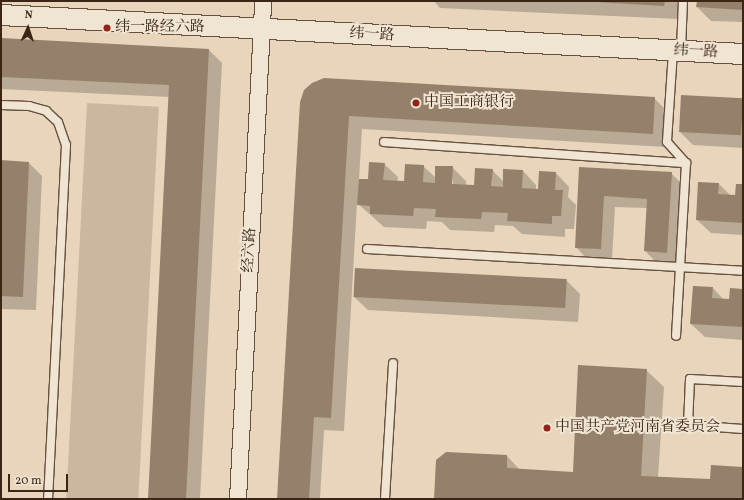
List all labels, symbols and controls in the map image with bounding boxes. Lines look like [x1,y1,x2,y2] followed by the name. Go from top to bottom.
[8,8,48,48] north arrow
[24,8,33,23] text: N
[115,19,205,37] place label: 纬一路经六路
[102,23,112,33] marker: 纬一路经六路
[349,25,395,45] street label: 纬一路
[673,42,719,62] street label: 纬一路
[424,94,514,112] place label: 中国工商银行
[411,98,421,108] marker: 中国工商银行
[240,227,260,273] street label: 经六路
[555,419,720,437] place label: 中国共产党河南省委员会
[542,423,552,433] marker: 中国共产党河南省委员会
[10,466,70,492] scale bar
[15,473,42,489] text: 20 m

